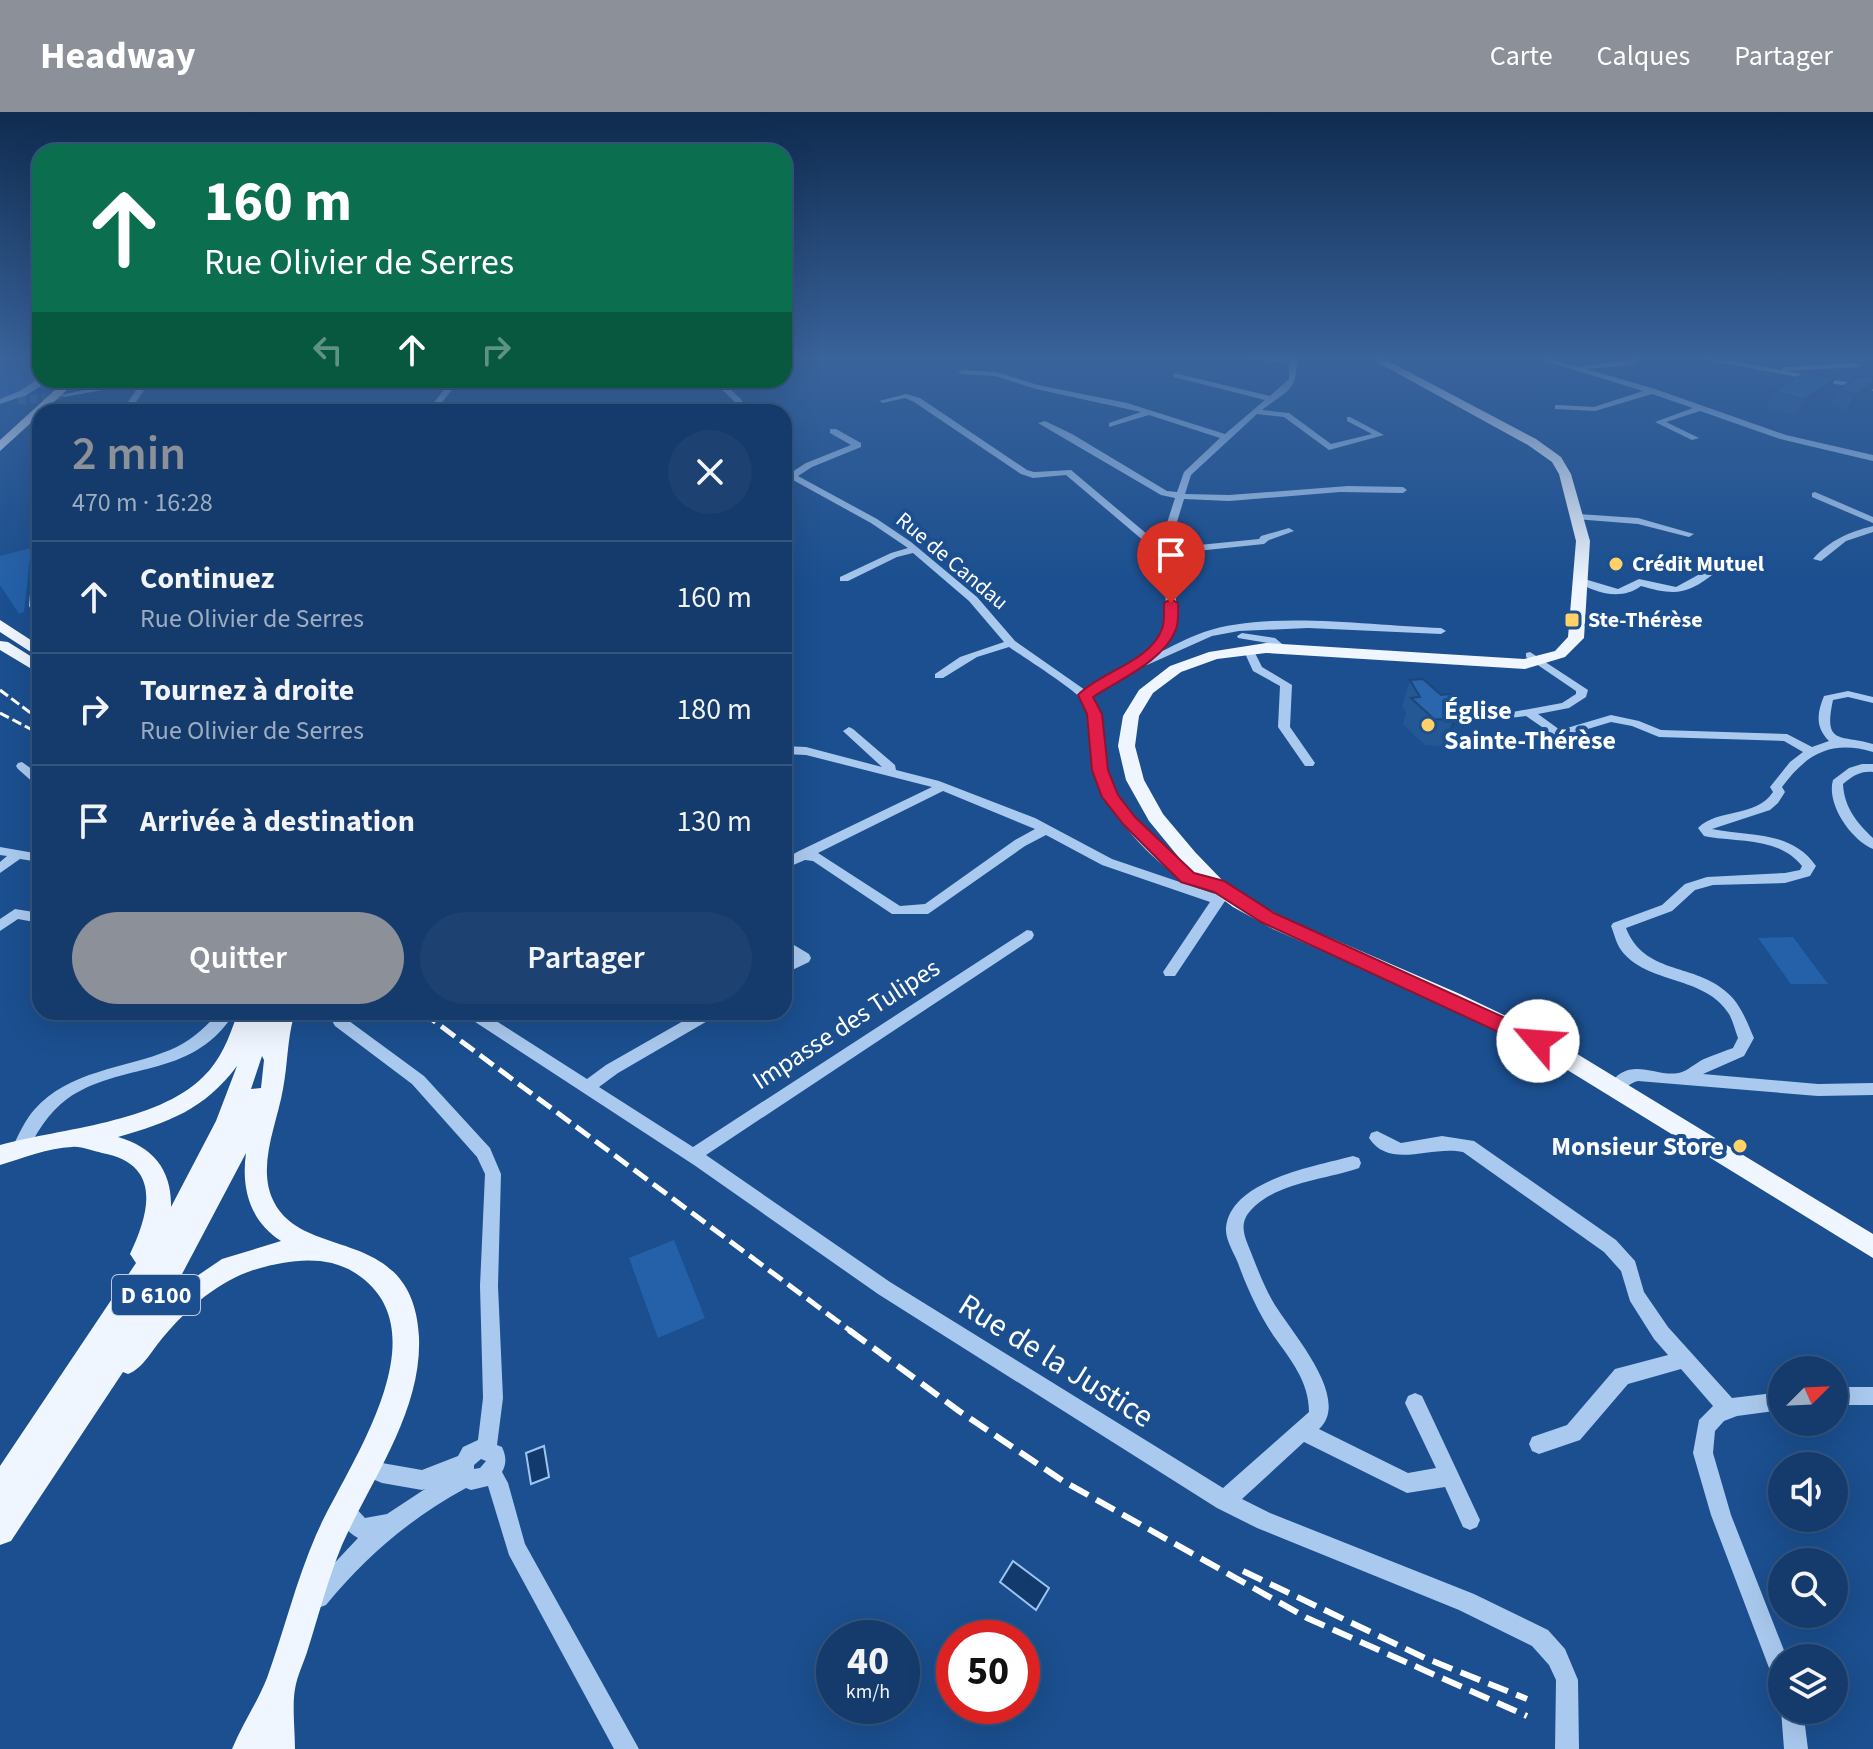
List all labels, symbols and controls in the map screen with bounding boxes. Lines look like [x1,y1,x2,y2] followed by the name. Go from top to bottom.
[40,29,196,83] text: Headway
[1490,36,1553,76] text: Carte
[1597,36,1690,76] text: Calques
[1734,36,1833,76] text: Partager
[204,163,352,242] text: 160 m
[72,176,176,280] icon: ahead
[204,237,514,288] text: Rue Olivier de Serres
[306,328,350,372] icon: left
[390,328,434,372] icon: ahead
[474,328,518,372] icon: right
[72,420,186,488] text: 2 min
[668,430,752,514] button: close
[72,484,213,521] text: 470 m · 16:28
[889,504,1015,618] street label: Rue de Candau
[1137,521,1205,603] pin
[1149,533,1193,577] icon: arrive
[1632,548,1765,580] place label: Crédit Mutuel
[1607,555,1625,573] marker: Crédit Mutuel
[140,557,274,600] text: Continuez
[72,575,116,619] icon: ahead
[676,576,752,619] text: 160 m
[140,600,364,637] text: Rue Olivier de Serres
[1588,604,1703,636] place label: Ste-Thérèse
[1563,611,1581,629] marker: Ste-Thérèse
[140,669,354,712] text: Tournez à droite
[72,687,116,731] icon: right
[676,688,752,731] text: 180 m
[1444,692,1616,759] place label: Église Sainte-Thérèse
[140,712,364,749] text: Rue Olivier de Serres
[1419,716,1437,734] marker: Église Sainte-Thérèse
[72,799,116,843] icon: arrive
[140,800,415,843] text: Arrivée à destination
[676,800,752,843] text: 130 m
[72,912,404,1004] button: Quitter
[420,912,752,1004] button: Partager
[745,949,947,1099] street label: Impasse des Tulipes
[1496,999,1580,1083] position arrow
[1551,1128,1724,1165] place label: Monsieur Store
[1731,1137,1749,1155] marker: Monsieur Store
[112,1275,200,1315] road number: D 6100
[949,1283,1163,1439] street label: Rue de la Justice
[1768,1356,1848,1436] north arrow
[1768,1356,1848,1724] map controls
[1768,1452,1848,1532] button: sound
[1768,1548,1848,1628] button: search
[936,1620,1040,1724] speed limit sign: 50
[847,1633,889,1690] text: 40
[1768,1644,1848,1724] button: layers
[846,1678,890,1706] text: km/h

